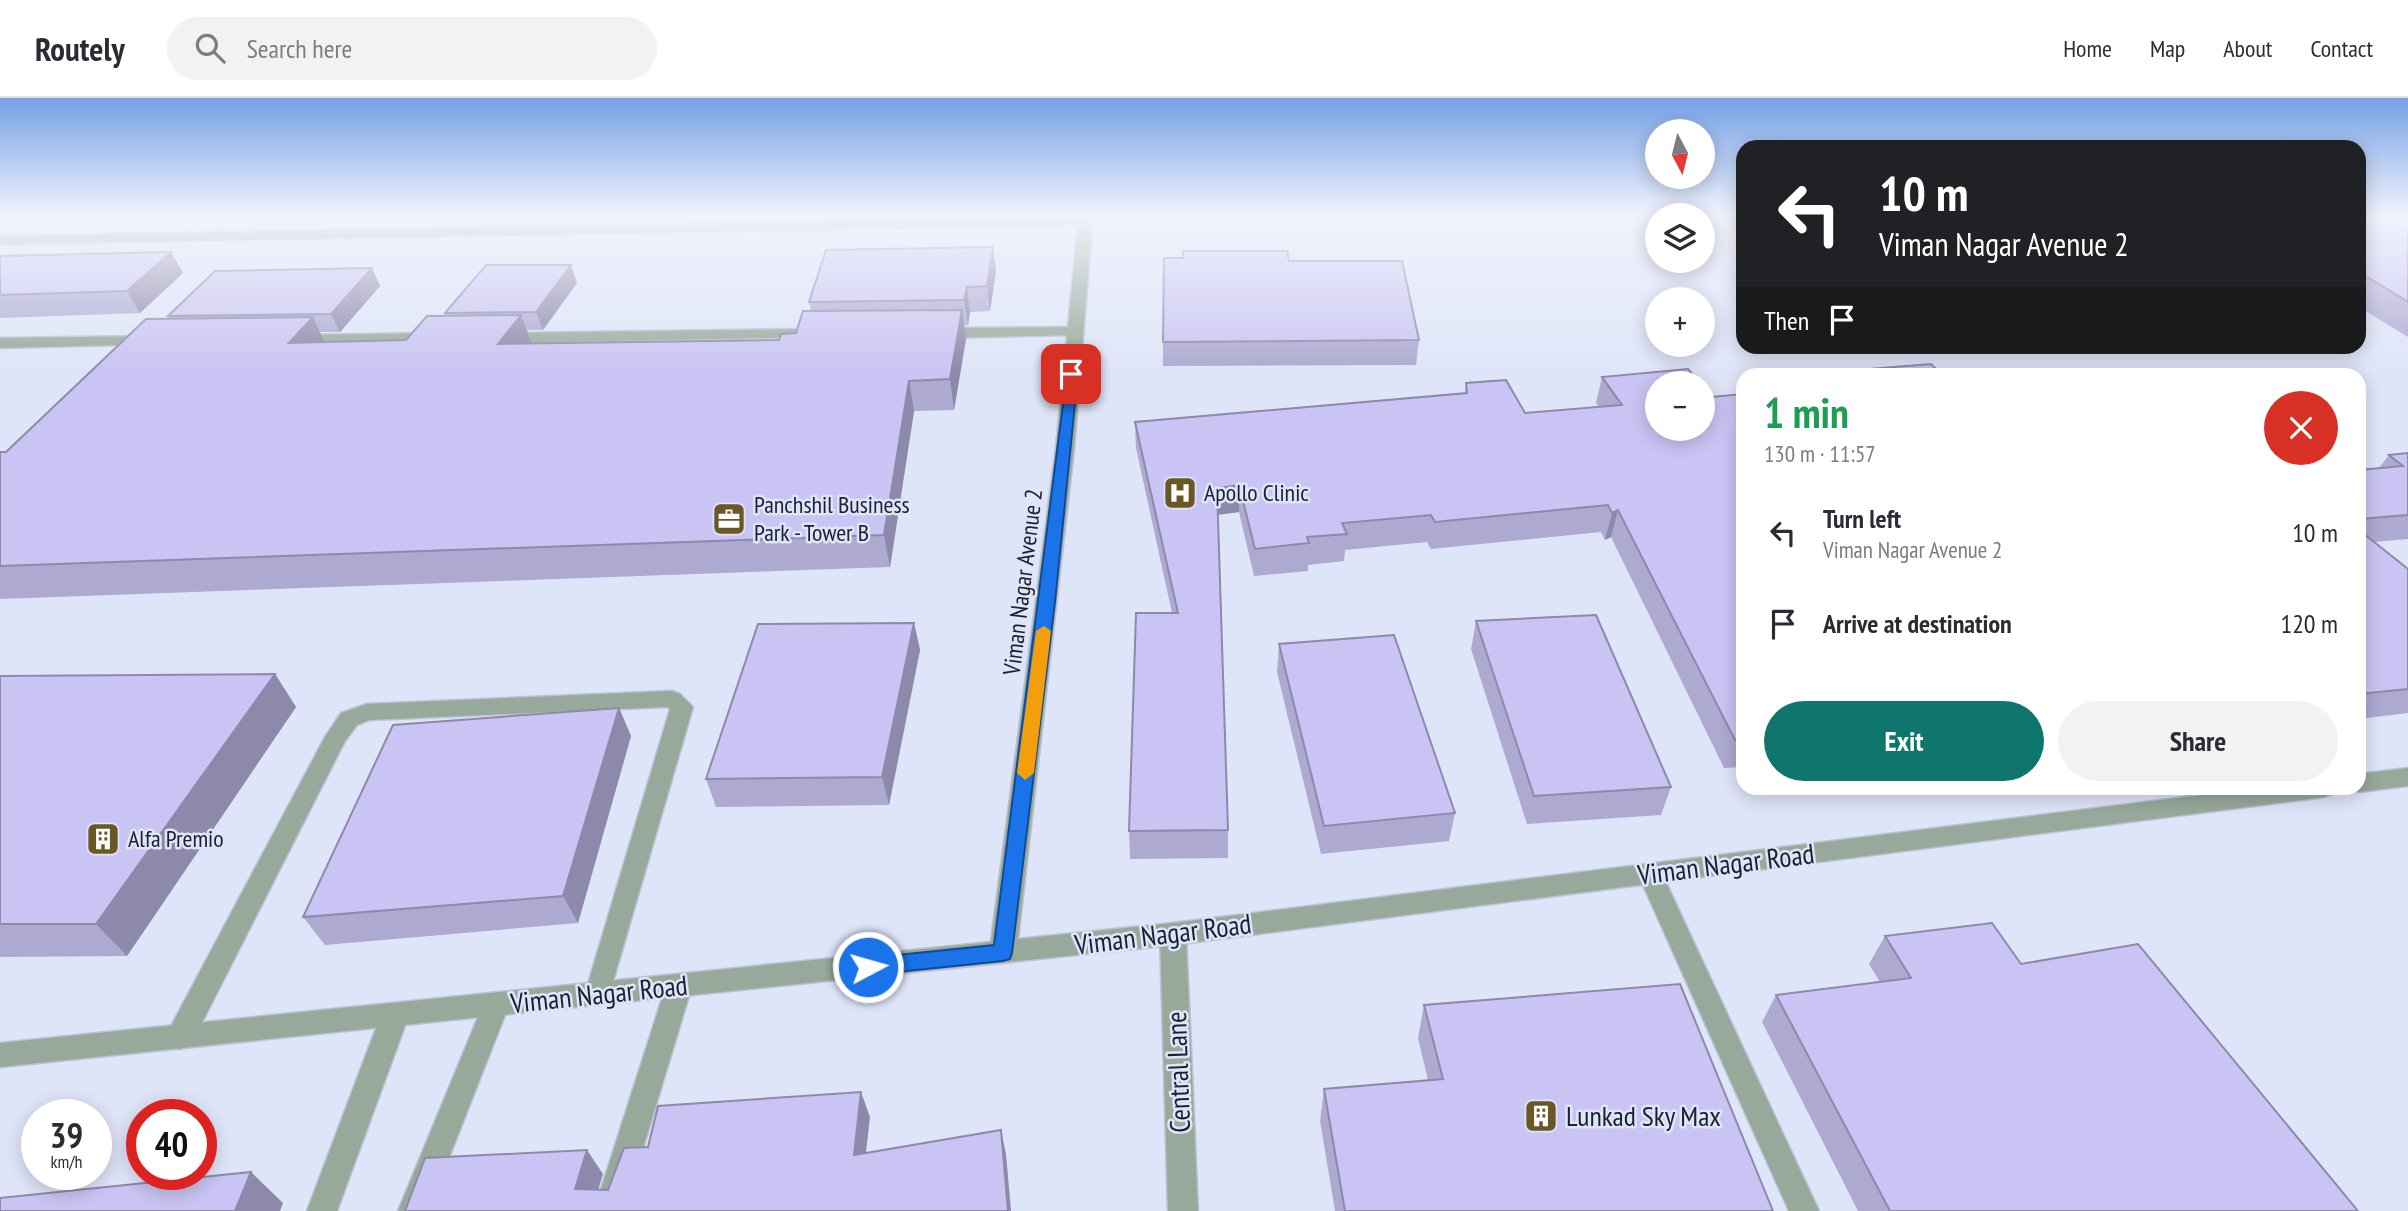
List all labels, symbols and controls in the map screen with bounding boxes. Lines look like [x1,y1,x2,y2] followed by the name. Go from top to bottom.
[167,17,657,80] search box
[35,27,125,70] text: Routely
[191,29,229,67] icon: search
[247,32,352,65] text: Search here
[2063,33,2112,64] text: Home
[2150,33,2185,64] text: Map
[2223,33,2272,64] text: About
[2310,33,2373,64] text: Contact
[1645,119,1715,189] north arrow
[1645,119,1715,441] map controls
[1879,161,1968,225] text: 10 m
[1764,168,1855,259] icon: left
[1645,203,1715,273] button: layers
[1879,223,2129,265] text: Viman Nagar Avenue 2
[1645,287,1715,357] button: +
[1823,301,1861,339] icon: arrive
[1764,304,1809,337] text: Then
[1041,344,1101,404] pin
[1052,355,1090,393] icon: arrive
[1645,371,1715,441] button: −
[1764,385,1849,440] text: 1 min
[2264,391,2338,465] button: close
[1764,439,1876,468] text: 130 m · 11:57
[1161,474,1199,512] hospital icon: Apollo Clinic
[1204,477,1309,508] place label: Apollo Clinic
[996,487,1049,678] street label: Viman Nagar Avenue 2
[754,489,910,548] place label: Panchshil Business Park - Tower B
[710,500,748,538] office icon: Panchshil Business Park - Tower B
[1823,502,1901,535] text: Turn left
[1764,514,1802,552] icon: left
[2292,516,2338,549] text: 10 m
[1823,535,2002,564] text: Viman Nagar Avenue 2
[1764,605,1802,643] icon: arrive
[1823,607,2012,640] text: Arrive at destination
[2280,607,2338,640] text: 120 m
[1764,701,2044,781] button: Exit
[2058,701,2338,781] button: Share
[84,820,122,858] building icon: Alfa Premio
[128,823,224,854] place label: Alfa Premio
[1635,834,1816,893] street label: Viman Nagar Road
[1072,904,1253,963] street label: Viman Nagar Road
[831,930,905,1004] position arrow
[508,966,689,1021] street label: Viman Nagar Road
[1157,1011,1198,1133] street label: Central Lane
[1522,1097,1560,1135] building icon: Lunkad Sky Max
[1566,1097,1721,1134] place label: Lunkad Sky Max
[126,1099,217,1190] speed limit sign: 40
[50,1112,83,1158] text: 39
[51,1150,82,1173] text: km/h

